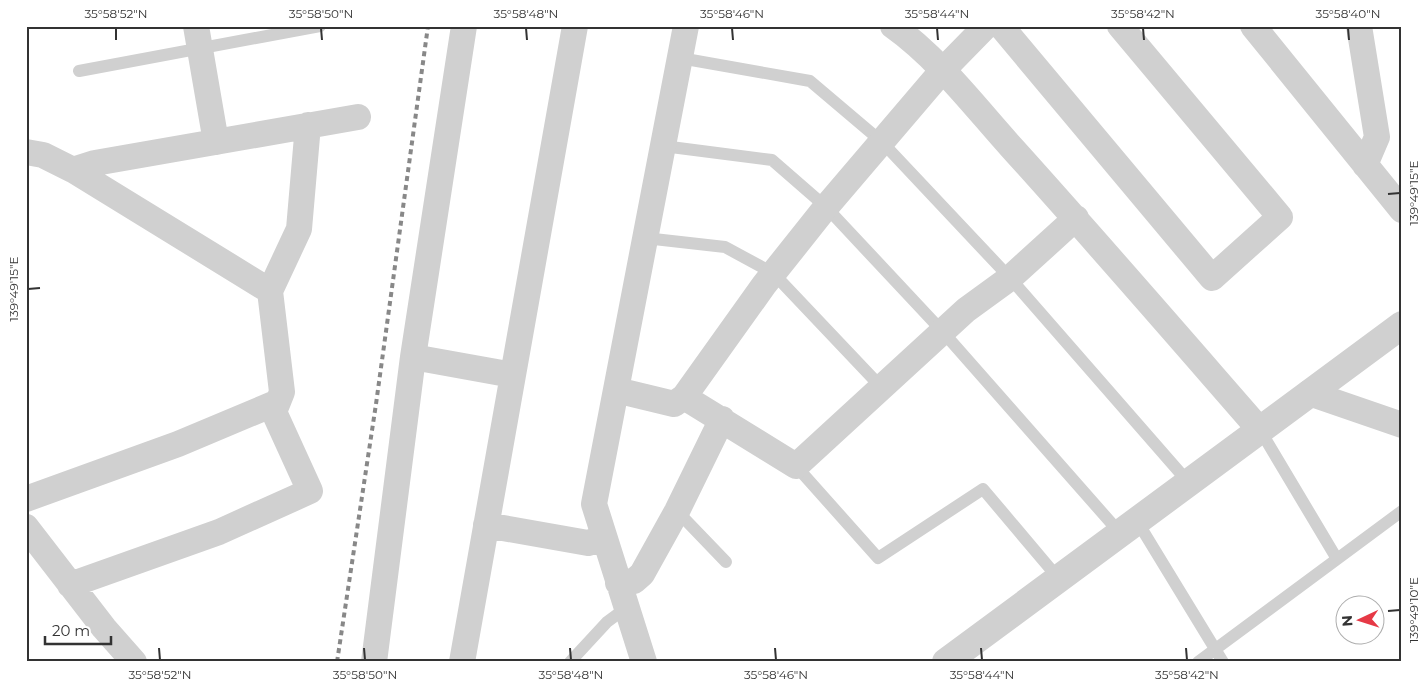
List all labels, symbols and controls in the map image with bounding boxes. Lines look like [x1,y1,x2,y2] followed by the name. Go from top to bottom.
[84,6,148,21] text: 35°58'52"N
[289,6,353,21] text: 35°58'50"N
[494,6,558,21] text: 35°58'48"N
[700,6,764,21] text: 35°58'46"N
[905,6,969,21] text: 35°58'44"N
[1111,6,1175,21] text: 35°58'42"N
[1315,6,1381,21] text: 35°58'40"N
[1406,161,1421,225] text: 139°49'15"E
[6,257,21,321] text: 139°49'15"E
[1406,577,1421,643] text: 139°49'10"E
[1336,596,1386,646] north arrow
[45,613,111,645] scale bar
[1338,615,1356,627] text: N
[52,621,90,640] text: 20 m
[128,667,192,682] text: 35°58'52"N
[333,667,397,682] text: 35°58'50"N
[539,667,603,682] text: 35°58'48"N
[744,667,808,682] text: 35°58'46"N
[950,667,1014,682] text: 35°58'44"N
[1155,667,1219,682] text: 35°58'42"N

